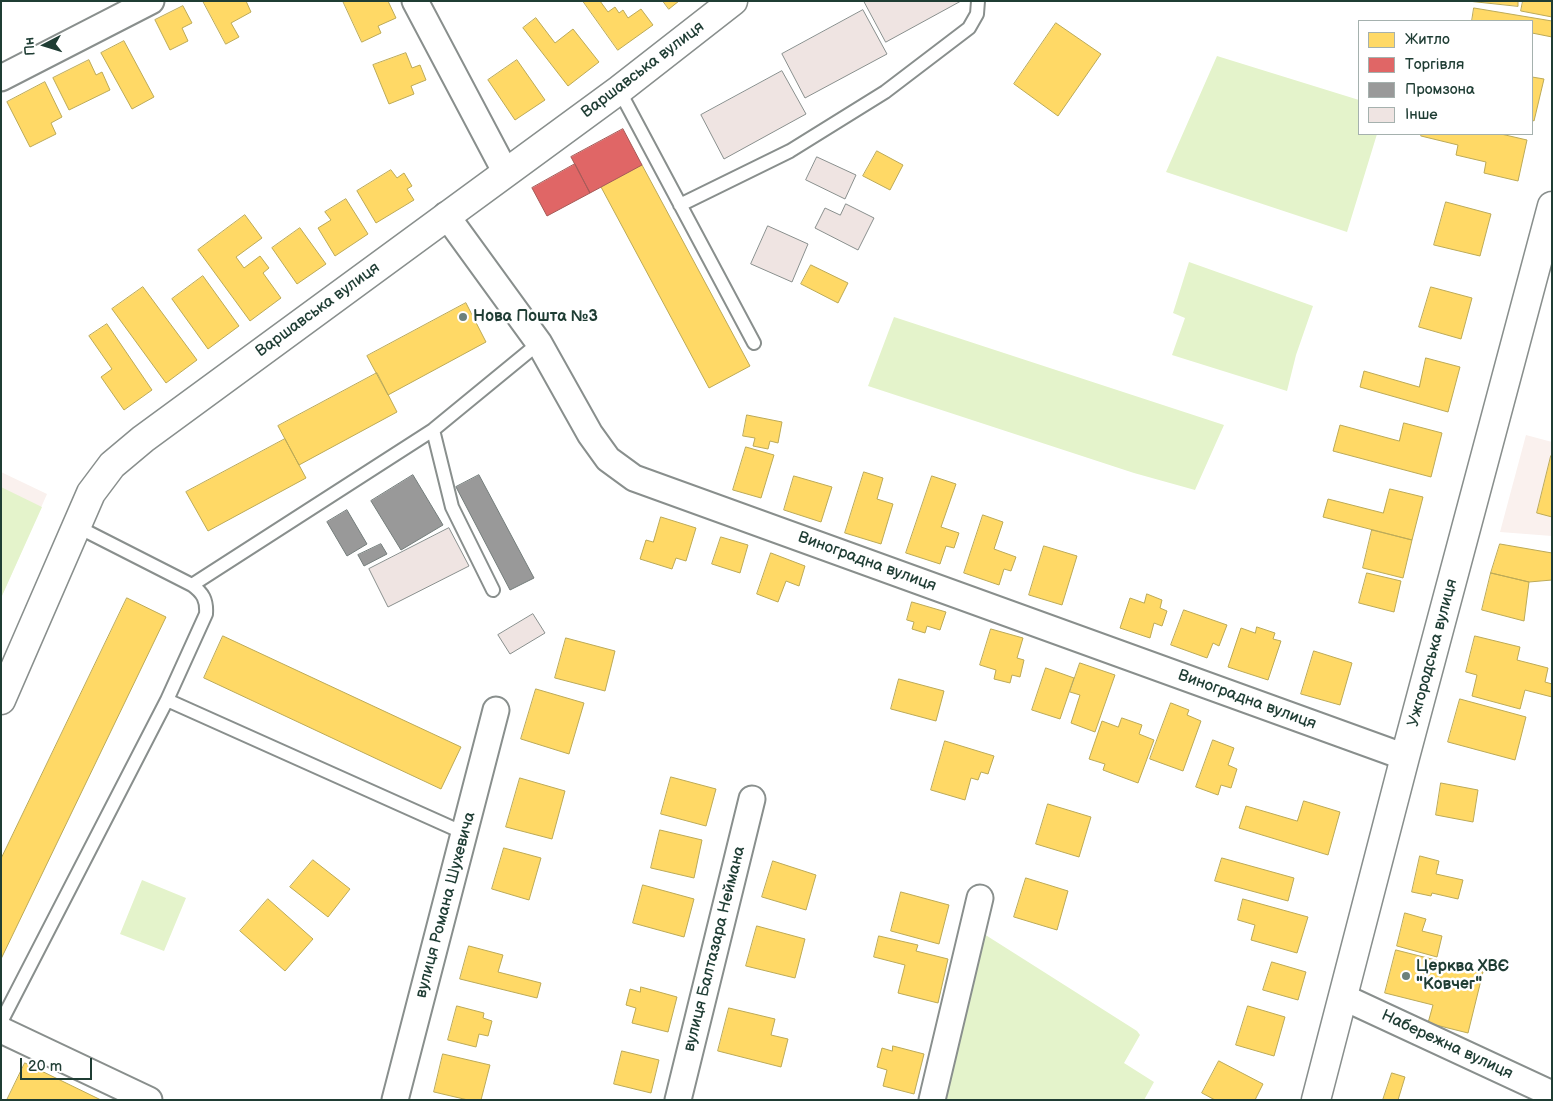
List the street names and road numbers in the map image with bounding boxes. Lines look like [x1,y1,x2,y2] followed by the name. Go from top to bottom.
[578,18,708,122] street label: Варшавська вулиця
[252,259,384,361] street label: Варшавська вулиця
[795,528,939,596] street label: Виноградна вулиця
[1404,577,1462,729] street label: Ужгородська вулиця
[1175,666,1319,734] street label: Виноградна вулиця
[412,810,480,1000] street label: вулиця Романа Шухевича
[680,844,750,1054] street label: вулиця Балтазара Неймана
[1378,1006,1516,1084] street label: Набережна вулиця

